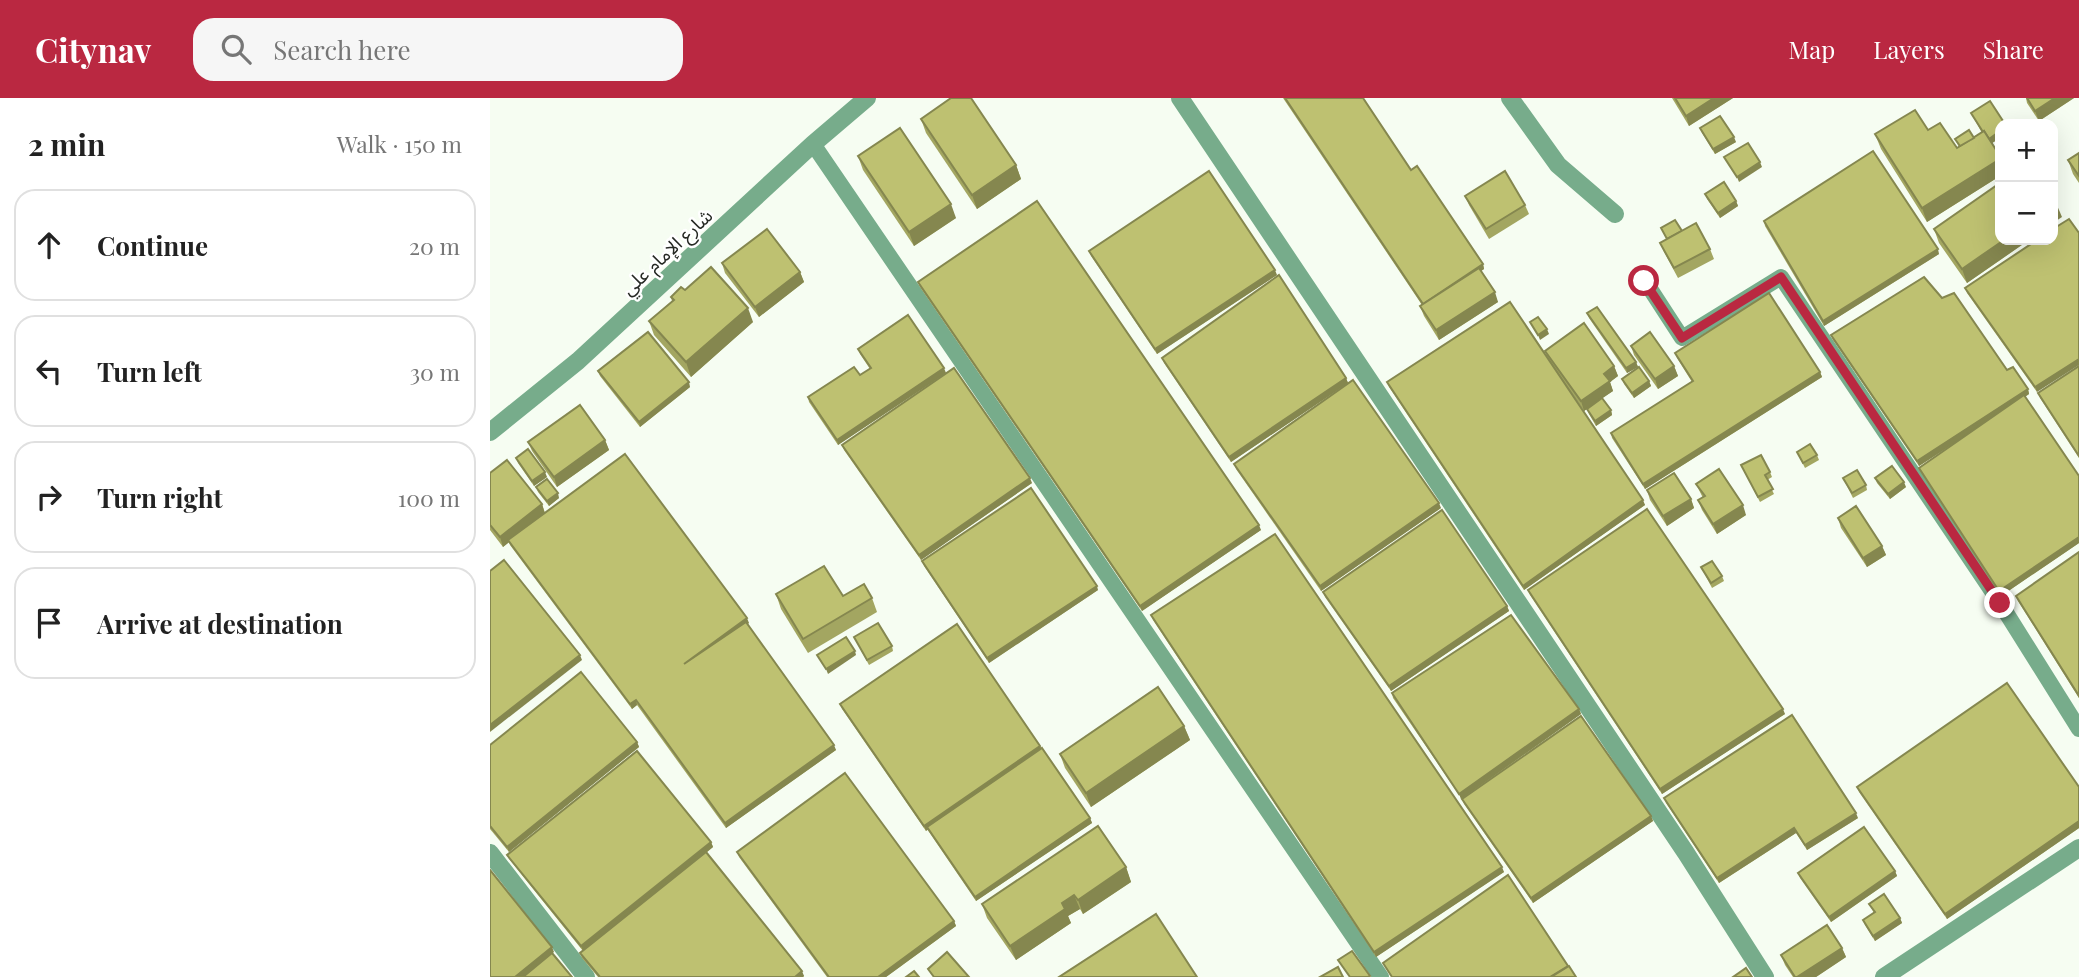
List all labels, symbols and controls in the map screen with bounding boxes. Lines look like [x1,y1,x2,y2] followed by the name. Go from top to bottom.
[193,18,683,81] search box
[35,27,151,71] text: Citynav
[217,30,255,68] icon: search
[273,32,411,67] text: Search here
[1789,33,1835,65] text: Map
[1873,33,1945,65] text: Layers
[1983,33,2044,65] text: Share
[1995,119,2058,245] map controls
[1995,119,2058,182] button: +
[28,124,105,164] text: 2 min
[337,128,462,159] text: Walk · 150 m
[1995,182,2058,245] button: −
[615,202,720,303] street label: شارع الإمام علي
[30,226,68,264] icon: ahead
[97,228,208,263] text: Continue
[409,230,460,261] text: 20 m
[1628,265,1659,296] route start
[30,352,68,390] icon: left
[97,354,202,389] text: Turn left
[410,356,460,387] text: 30 m
[30,478,68,516] icon: right
[97,480,223,515] text: Turn right
[398,482,460,513] text: 100 m
[1984,587,2015,618] route end
[30,604,68,642] icon: arrive
[97,606,343,641] text: Arrive at destination

